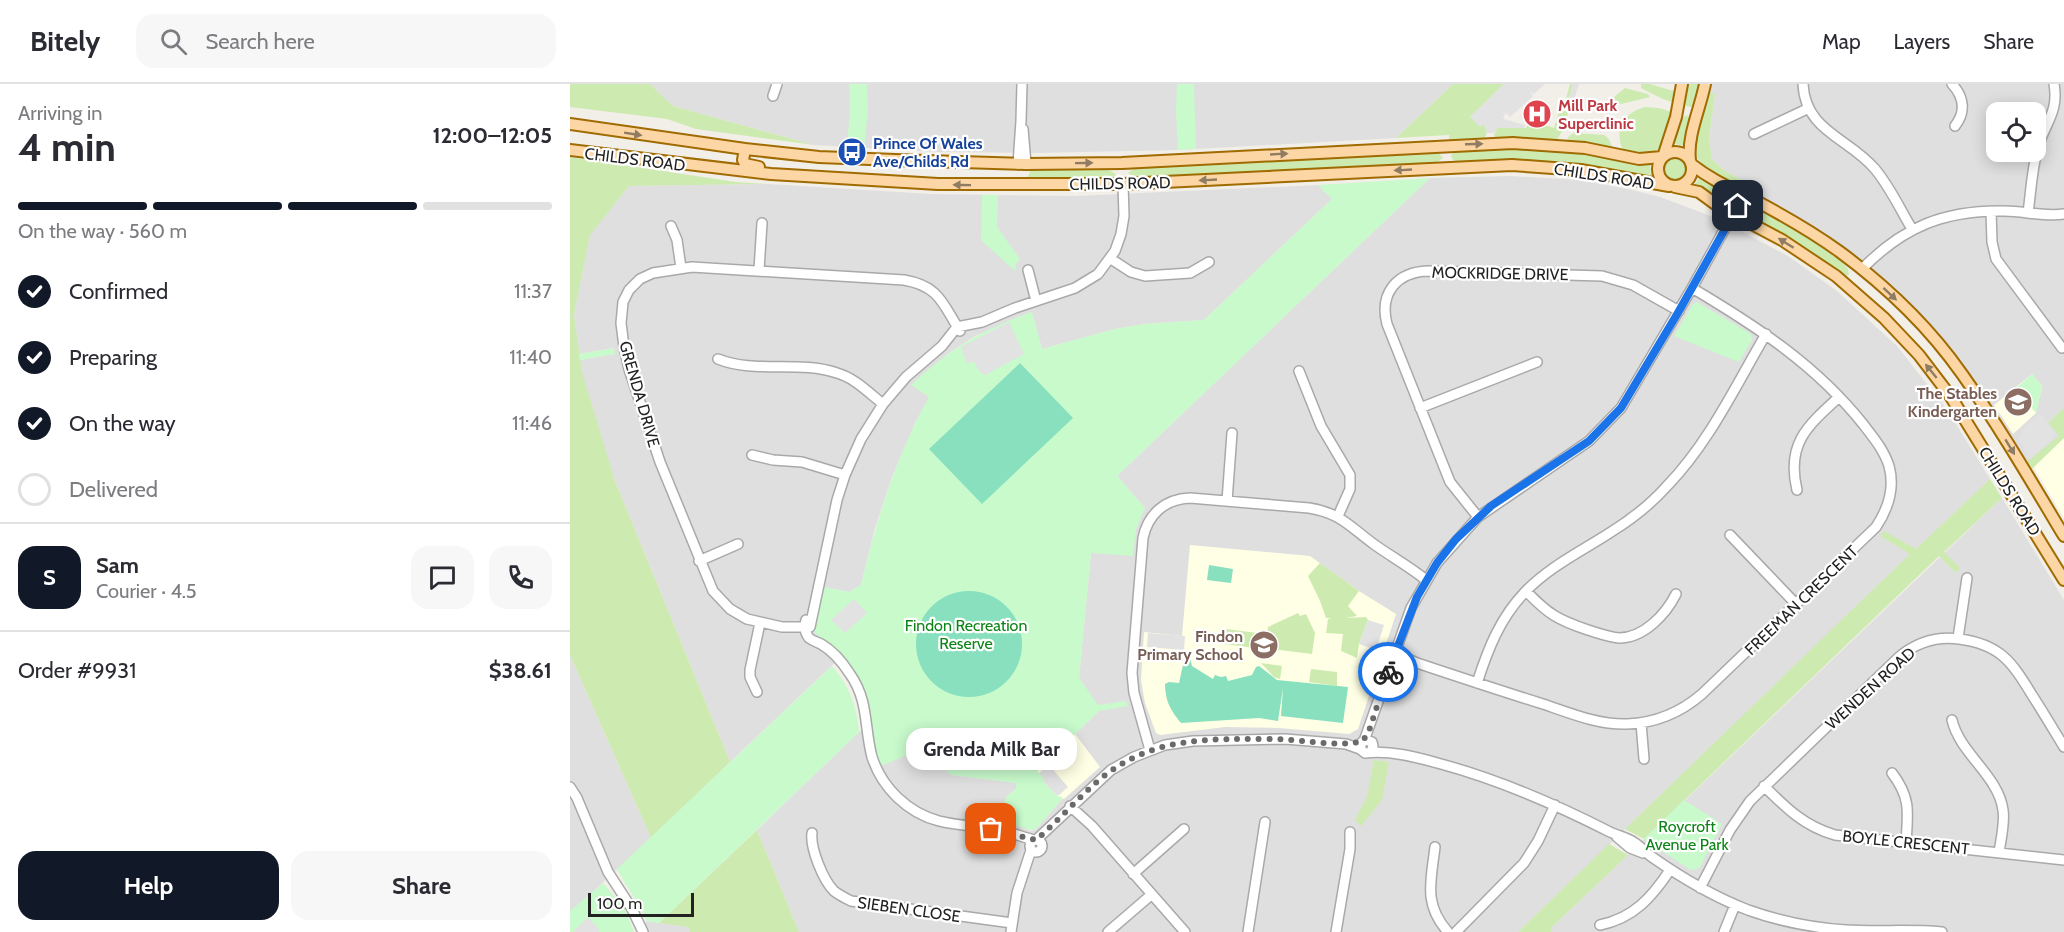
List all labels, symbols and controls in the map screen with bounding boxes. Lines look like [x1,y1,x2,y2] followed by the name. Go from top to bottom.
[136,14,556,68] search box
[30,24,100,58] text: Bitely
[157,25,190,58] icon: search
[205,28,315,55] text: Search here
[1822,29,1861,54] text: Map
[1894,29,1950,54] text: Layers
[1983,29,2034,54] text: Share
[1558,96,1634,133] place label: Mill Park Superclinic
[1521,98,1553,130] hospital icon: Mill Park Superclinic
[18,101,102,125] text: Arriving in
[1986,102,2046,162] map controls
[1986,102,2046,162] button: locate
[432,122,552,149] text: 12:00–12:05
[18,123,116,171] text: 4 min
[623,130,642,139] one-way arrow
[873,134,983,171] place label: Prince Of Wales Ave/Childs Rd
[836,136,868,168] bus stop icon: Prince Of Wales Ave/Childs Rd
[1464,140,1483,149] one-way arrow
[584,144,686,175] street label: CHILDS ROAD
[1270,150,1289,159] one-way arrow
[1075,158,1094,168] one-way arrow
[1553,159,1655,194] street label: CHILDS ROAD
[1393,165,1412,175] one-way arrow
[1069,173,1171,194] street label: CHILDS ROAD
[1198,176,1217,185] one-way arrow
[953,180,972,189] one-way arrow
[1712,180,1763,231] pin
[1721,189,1754,222] icon: home
[18,219,187,243] text: On the way · 560 m
[1778,237,1794,248] one-way arrow
[1431,263,1569,284] street label: MOCKRIDGE DRIVE
[18,275,51,308] icon: check
[69,278,168,305] text: Confirmed
[514,279,552,303] text: 11:37
[1882,287,1897,300] one-way arrow
[615,339,664,449] street label: GRENDA DRIVE
[18,341,51,374] icon: check
[69,344,157,371] text: Preparing
[509,345,552,369] text: 11:40
[1925,363,1938,379] one-way arrow
[1907,384,1997,421] place label: The Stables Kindergarten
[2002,386,2034,418] school or university icon: The Stables Kindergarten
[18,407,51,440] icon: check
[69,410,176,437] text: On the way
[512,411,552,435] text: 11:46
[2004,439,2015,455] one-way arrow
[1975,443,2044,539] street label: CHILDS ROAD
[69,476,158,503] text: Delivered
[1741,541,1862,659] street label: FREEMAN CRESCENT
[411,546,474,609] button: chat
[489,546,552,609] button: phone
[96,552,139,579] text: Sam
[43,564,56,591] text: S
[96,579,197,603] text: Courier · 4.5
[905,616,1027,653] park label: Findon Recreation Reserve
[1137,627,1243,664] place label: Findon Primary School
[1248,629,1280,661] school or university icon: Findon Primary School
[1358,642,1418,702] courier
[1822,643,1919,734] street label: WENDEN ROAD
[1372,656,1405,689] icon: bike
[18,657,136,684] text: Order #9931
[489,657,552,684] text: $38.61
[906,727,1076,769] callout: Grenda Milk Bar
[923,737,1060,761] text: Grenda Milk Bar
[965,803,1016,854] pin
[974,812,1007,845] icon: bag
[1645,817,1729,854] park label: Roycroft Avenue Park
[1842,826,1971,859] street label: BOYLE CRESCENT
[18,851,279,920] button: Help
[291,851,552,920] button: Share
[588,890,694,918] scale bar
[856,893,962,926] street label: SIEBEN CLOSE
[597,894,642,913] text: 100 m

